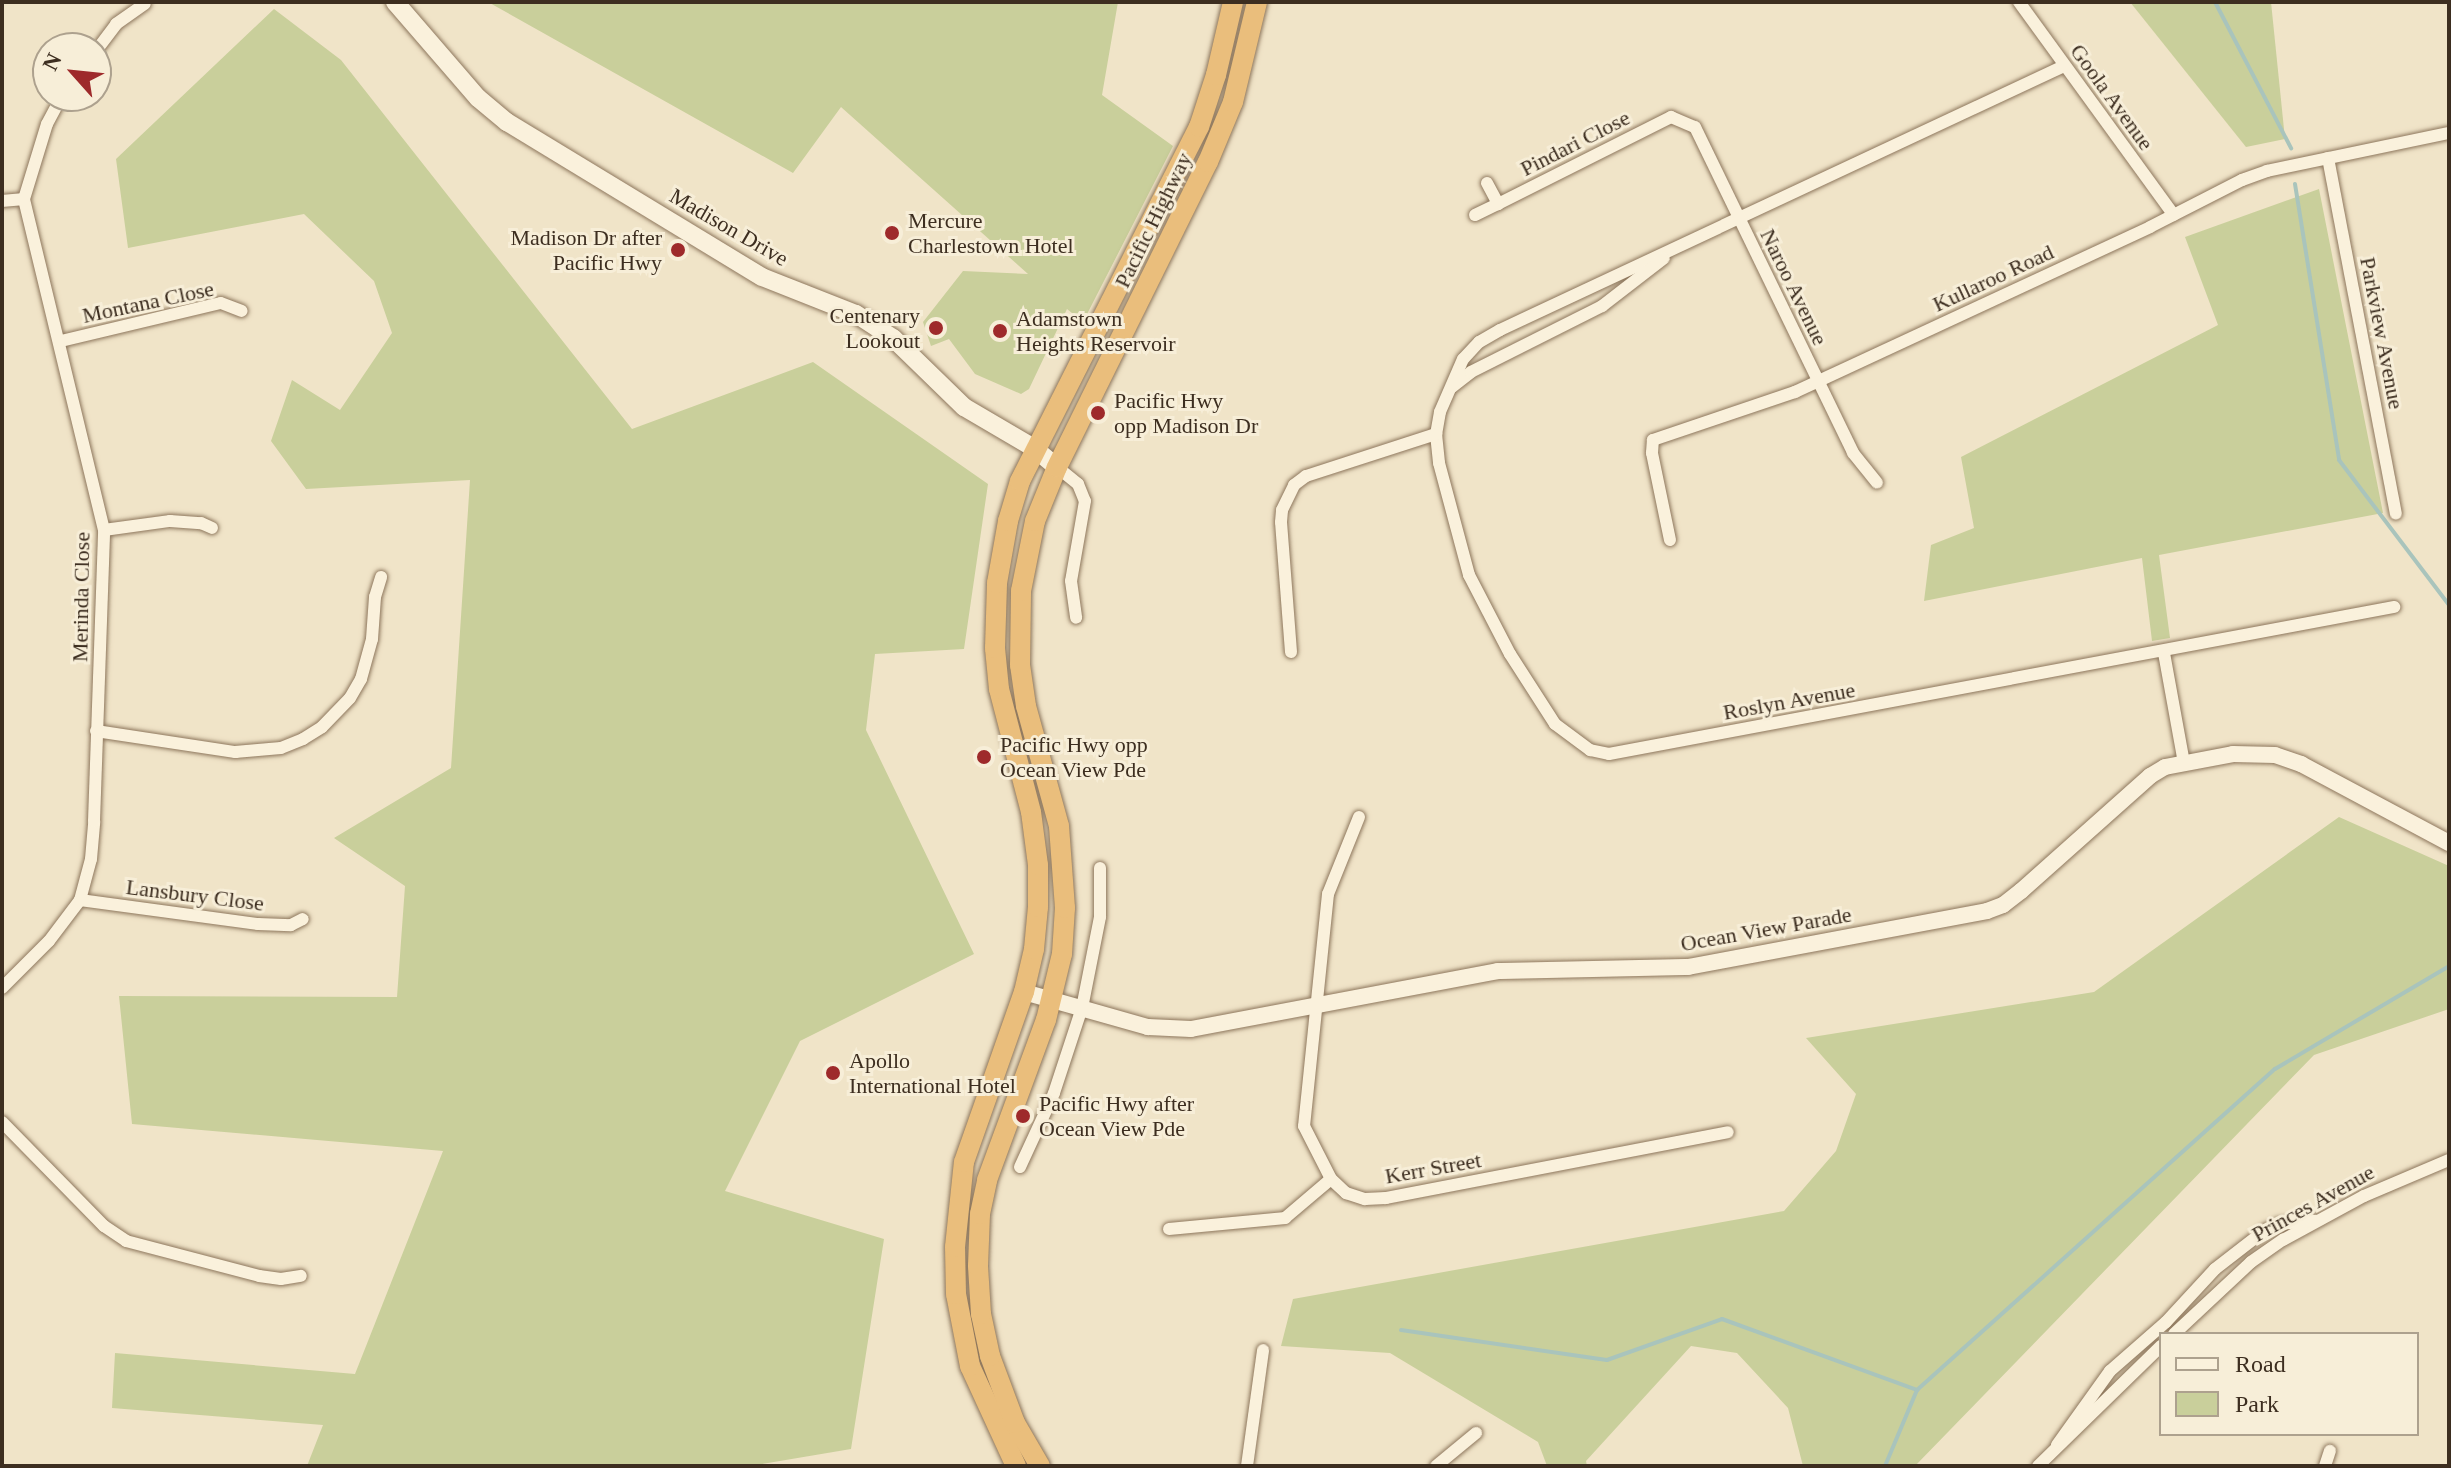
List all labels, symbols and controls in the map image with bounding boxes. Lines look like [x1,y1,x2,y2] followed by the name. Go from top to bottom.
[32,32,112,112] north arrow
[2064,38,2160,156] street label: Goola Avenue
[37,49,67,75] text: N
[1516,104,1634,182] street label: Pindari Close
[1109,148,1197,292] street label: Pacific Highway
[665,182,793,272] street label: Madison Drive
[908,207,1074,258] place label: Mercure Charlestown Hotel
[510,224,662,276] place label: Madison Dr after Pacific Hwy
[883,224,901,242] marker: Mercure Charlestown Hotel
[1754,224,1834,350] street label: Naroo Avenue
[1928,239,2058,317] street label: Kullaroo Road
[669,241,687,259] marker: Madison Dr after Pacific Hwy
[2354,254,2410,412] street label: Parkview Avenue
[80,275,216,329] street label: Montana Close
[830,302,920,354] place label: Centenary Lookout
[1016,305,1175,356] place label: Adamstown Heights Reservoir
[927,319,945,337] marker: Centenary Lookout
[991,322,1009,340] marker: Adamstown Heights Reservoir
[1114,387,1258,438] place label: Pacific Hwy opp Madison Dr
[1089,404,1107,422] marker: Pacific Hwy opp Madison Dr
[67,532,95,662] street label: Merinda Close
[1720,676,1858,726] street label: Roslyn Avenue
[1000,731,1148,782] place label: Pacific Hwy opp Ocean View Pde
[975,748,993,766] marker: Pacific Hwy opp Ocean View Pde
[125,873,265,917] street label: Lansbury Close
[1678,901,1854,957] street label: Ocean View Parade
[849,1047,1016,1098] place label: Apollo International Hotel
[824,1064,842,1082] marker: Apollo International Hotel
[1039,1090,1194,1142] place label: Pacific Hwy after Ocean View Pde
[1014,1107,1032,1125] marker: Pacific Hwy after Ocean View Pde
[1383,1147,1483,1189] street label: Kerr Street
[2247,1158,2379,1248] street label: Princes Avenue
[2159,1332,2419,1436] legend
[2235,1351,2286,1377] text: Road
[2235,1391,2279,1417] text: Park

